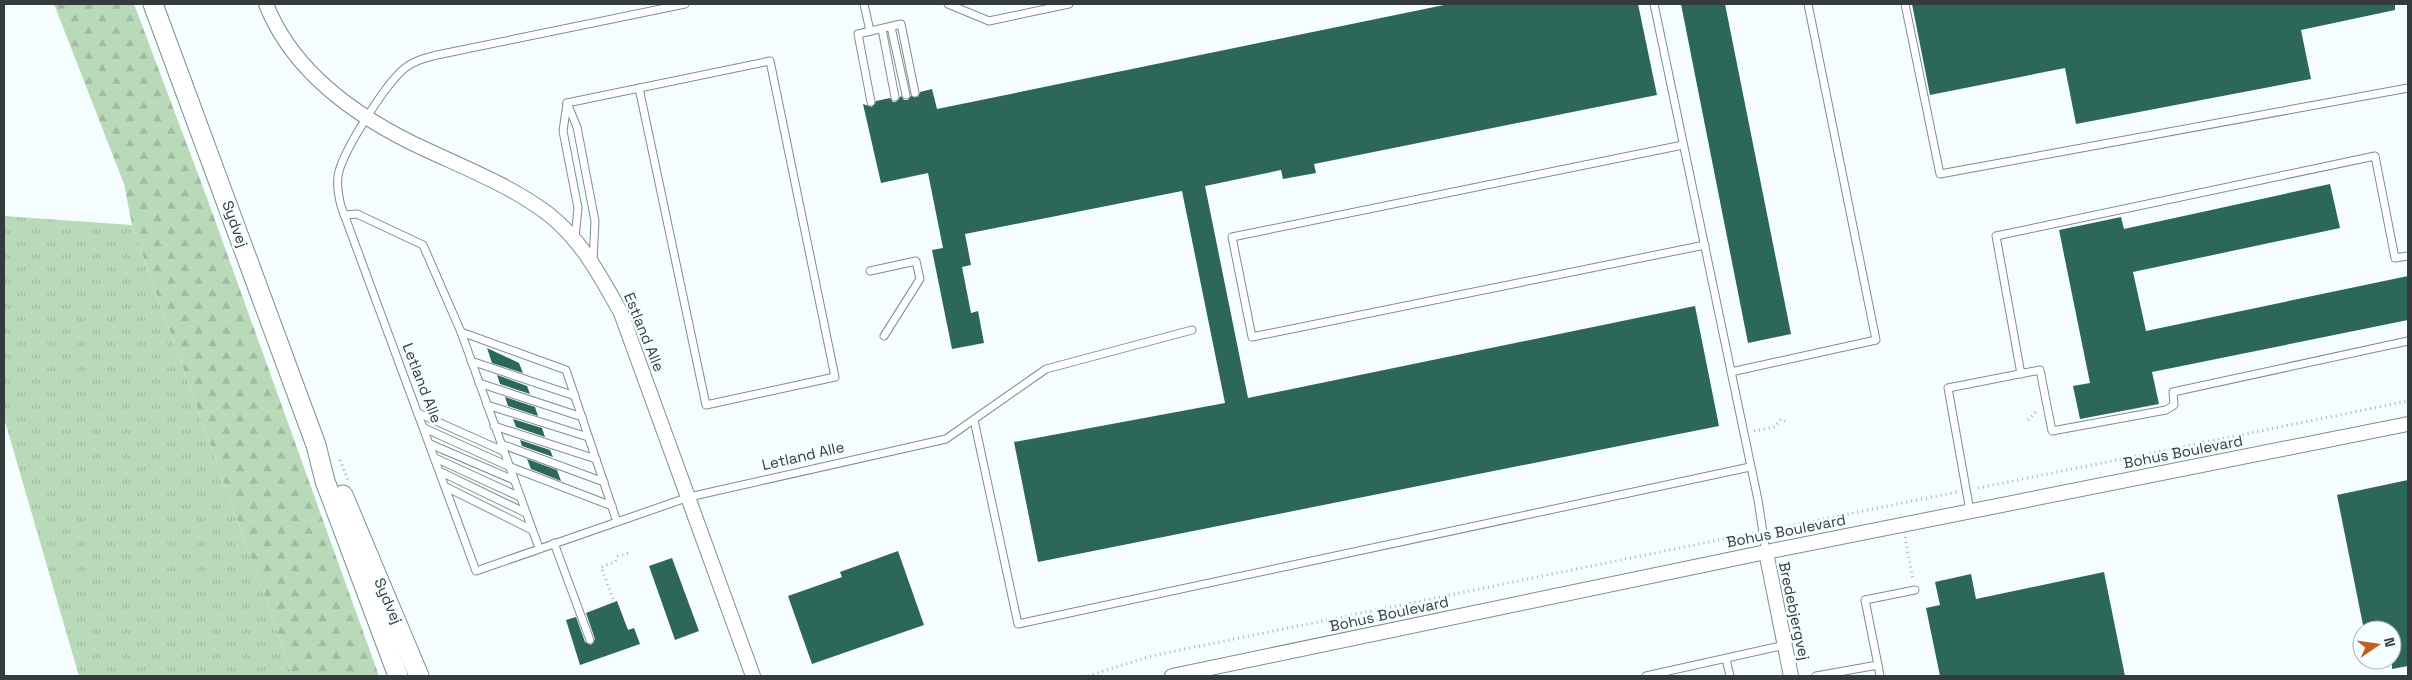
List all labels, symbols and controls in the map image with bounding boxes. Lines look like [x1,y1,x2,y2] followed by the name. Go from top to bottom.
[218,198,253,250] street label: Sydvej
[620,290,669,374] street label: Estland Alle
[399,340,446,426] street label: Letland Alle
[2122,431,2244,472] street label: Bohus Boulevard
[760,437,846,474] street label: Letland Alle
[1725,510,1847,551] street label: Bohus Boulevard
[1775,560,1814,662] street label: Bredebjergvej
[370,575,407,627] street label: Sydvej
[1328,592,1450,635] street label: Bohus Boulevard
[2352,620,2402,670] north arrow
[2380,635,2399,649] text: N

